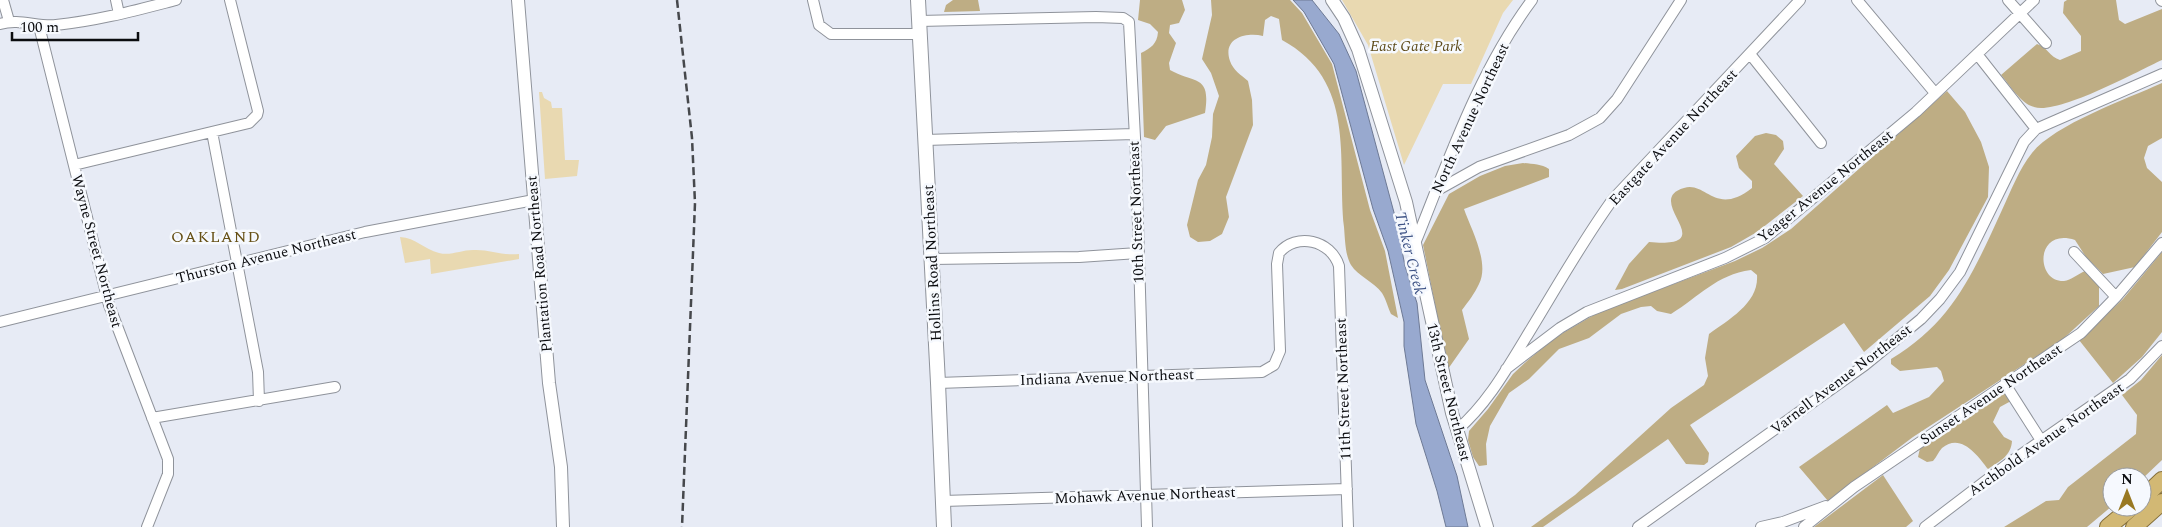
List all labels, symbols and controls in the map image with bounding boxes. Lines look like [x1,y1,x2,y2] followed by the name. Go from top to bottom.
[12,10,139,42] scale bar
[20,16,59,39] text: 100 m
[1370,35,1462,58] park label: East Gate Park
[1425,39,1515,197] street label: North Avenue Northeast
[1604,64,1743,211] street label: Eastgate Avenue Northeast
[1752,124,1898,248] street label: Yeager Avenue Northeast
[1123,140,1150,283] street label: 10th Street Northeast
[65,172,128,330] street label: Wayne Street Northeast
[520,175,559,353] street label: Plantation Road Northeast
[917,184,948,342] street label: Hollins Road Northeast
[1388,209,1432,298] water label: Tinker Creek
[174,223,359,290] street label: Thurston Avenue Northeast
[171,225,261,249] district label: OAKLAND
[1330,317,1357,460] street label: 11th Street Northeast
[1766,319,1917,440] street label: Varnell Avenue Northeast
[1420,320,1477,464] street label: 13th Street Northeast
[1915,338,2067,451] street label: Sunset Avenue Northeast
[1019,363,1195,392] street label: Indiana Avenue Northeast
[1965,378,2127,500] street label: Archbold Avenue Northeast
[2102,467,2152,517] north arrow
[1054,481,1236,510] street label: Mohawk Avenue Northeast

